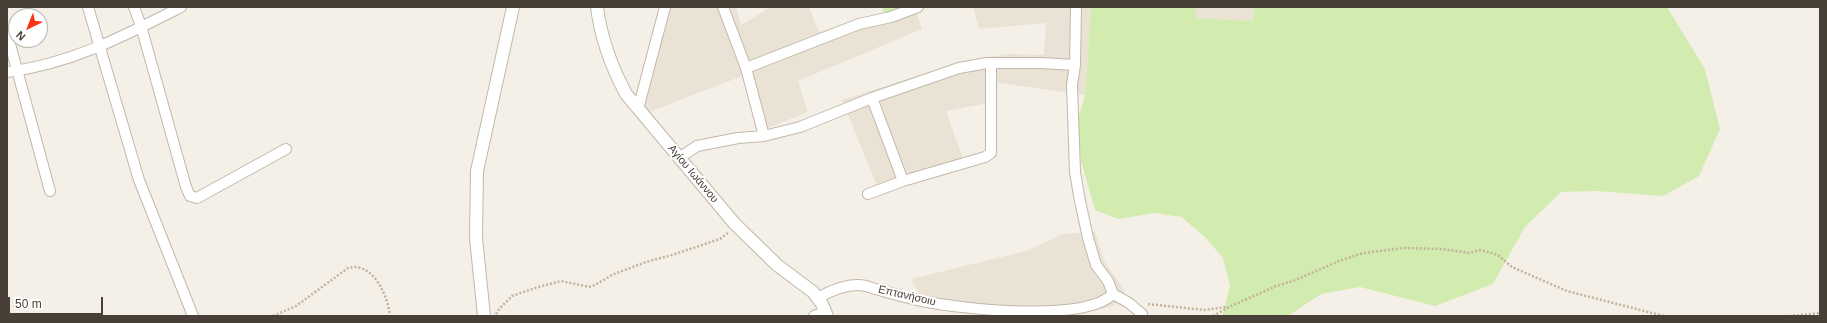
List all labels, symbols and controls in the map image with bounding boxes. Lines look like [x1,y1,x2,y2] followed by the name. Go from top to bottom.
[8,8,48,48] north arrow
[14,29,28,43] text: N
[665,142,721,206] street label: Αγίου Ιωάννου
[877,283,937,309] street label: Επτανήσοιυ
[10,289,105,315] scale bar
[15,297,42,311] text: 50 m

